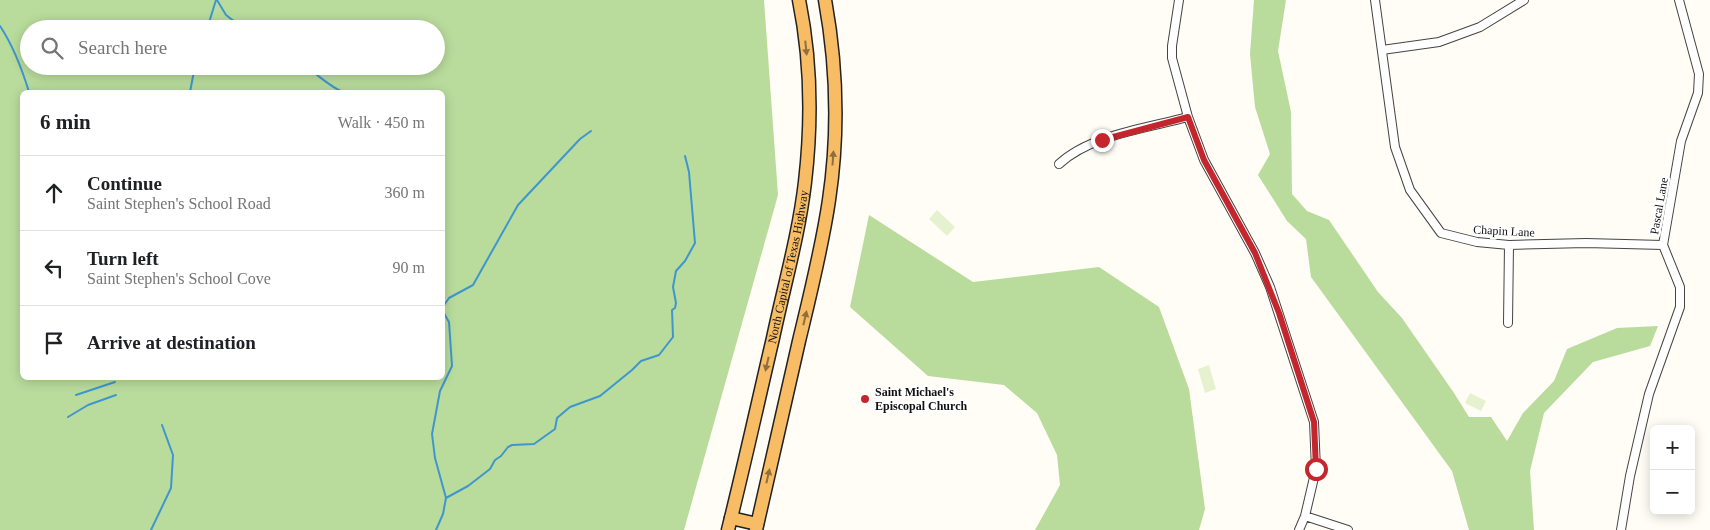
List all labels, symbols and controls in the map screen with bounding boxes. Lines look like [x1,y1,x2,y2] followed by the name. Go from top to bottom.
[20,20,445,75] search box
[38,34,66,62] icon: search
[78,37,167,58] text: Search here
[802,41,810,57] one-way arrow
[40,110,91,134] text: 6 min
[338,114,425,131] text: Walk · 450 m
[1091,129,1114,152] route end
[830,150,838,166] one-way arrow
[87,173,162,194] text: Continue
[1647,176,1671,236] street label: Pascal Lane
[40,179,68,207] icon: ahead
[385,184,425,201] text: 360 m
[765,189,811,345] street label: North Capital of Texas Highway
[87,195,271,212] text: Saint Stephen's School Road
[1473,222,1535,240] street label: Chapin Lane
[87,248,159,269] text: Turn left
[40,254,68,282] icon: left
[393,259,425,276] text: 90 m
[87,270,271,287] text: Saint Stephen's School Cove
[801,309,809,325] one-way arrow
[40,329,68,357] icon: arrive
[87,332,256,353] text: Arrive at destination
[762,356,770,372] one-way arrow
[875,385,967,413] place label: Saint Michael's Episcopal Church
[859,393,871,405] marker: Saint Michael's Episcopal Church
[1650,425,1695,515] map controls
[1650,425,1695,470] button: +
[1305,458,1328,481] route start
[764,469,772,484] one-way arrow
[1650,470,1695,515] button: −

